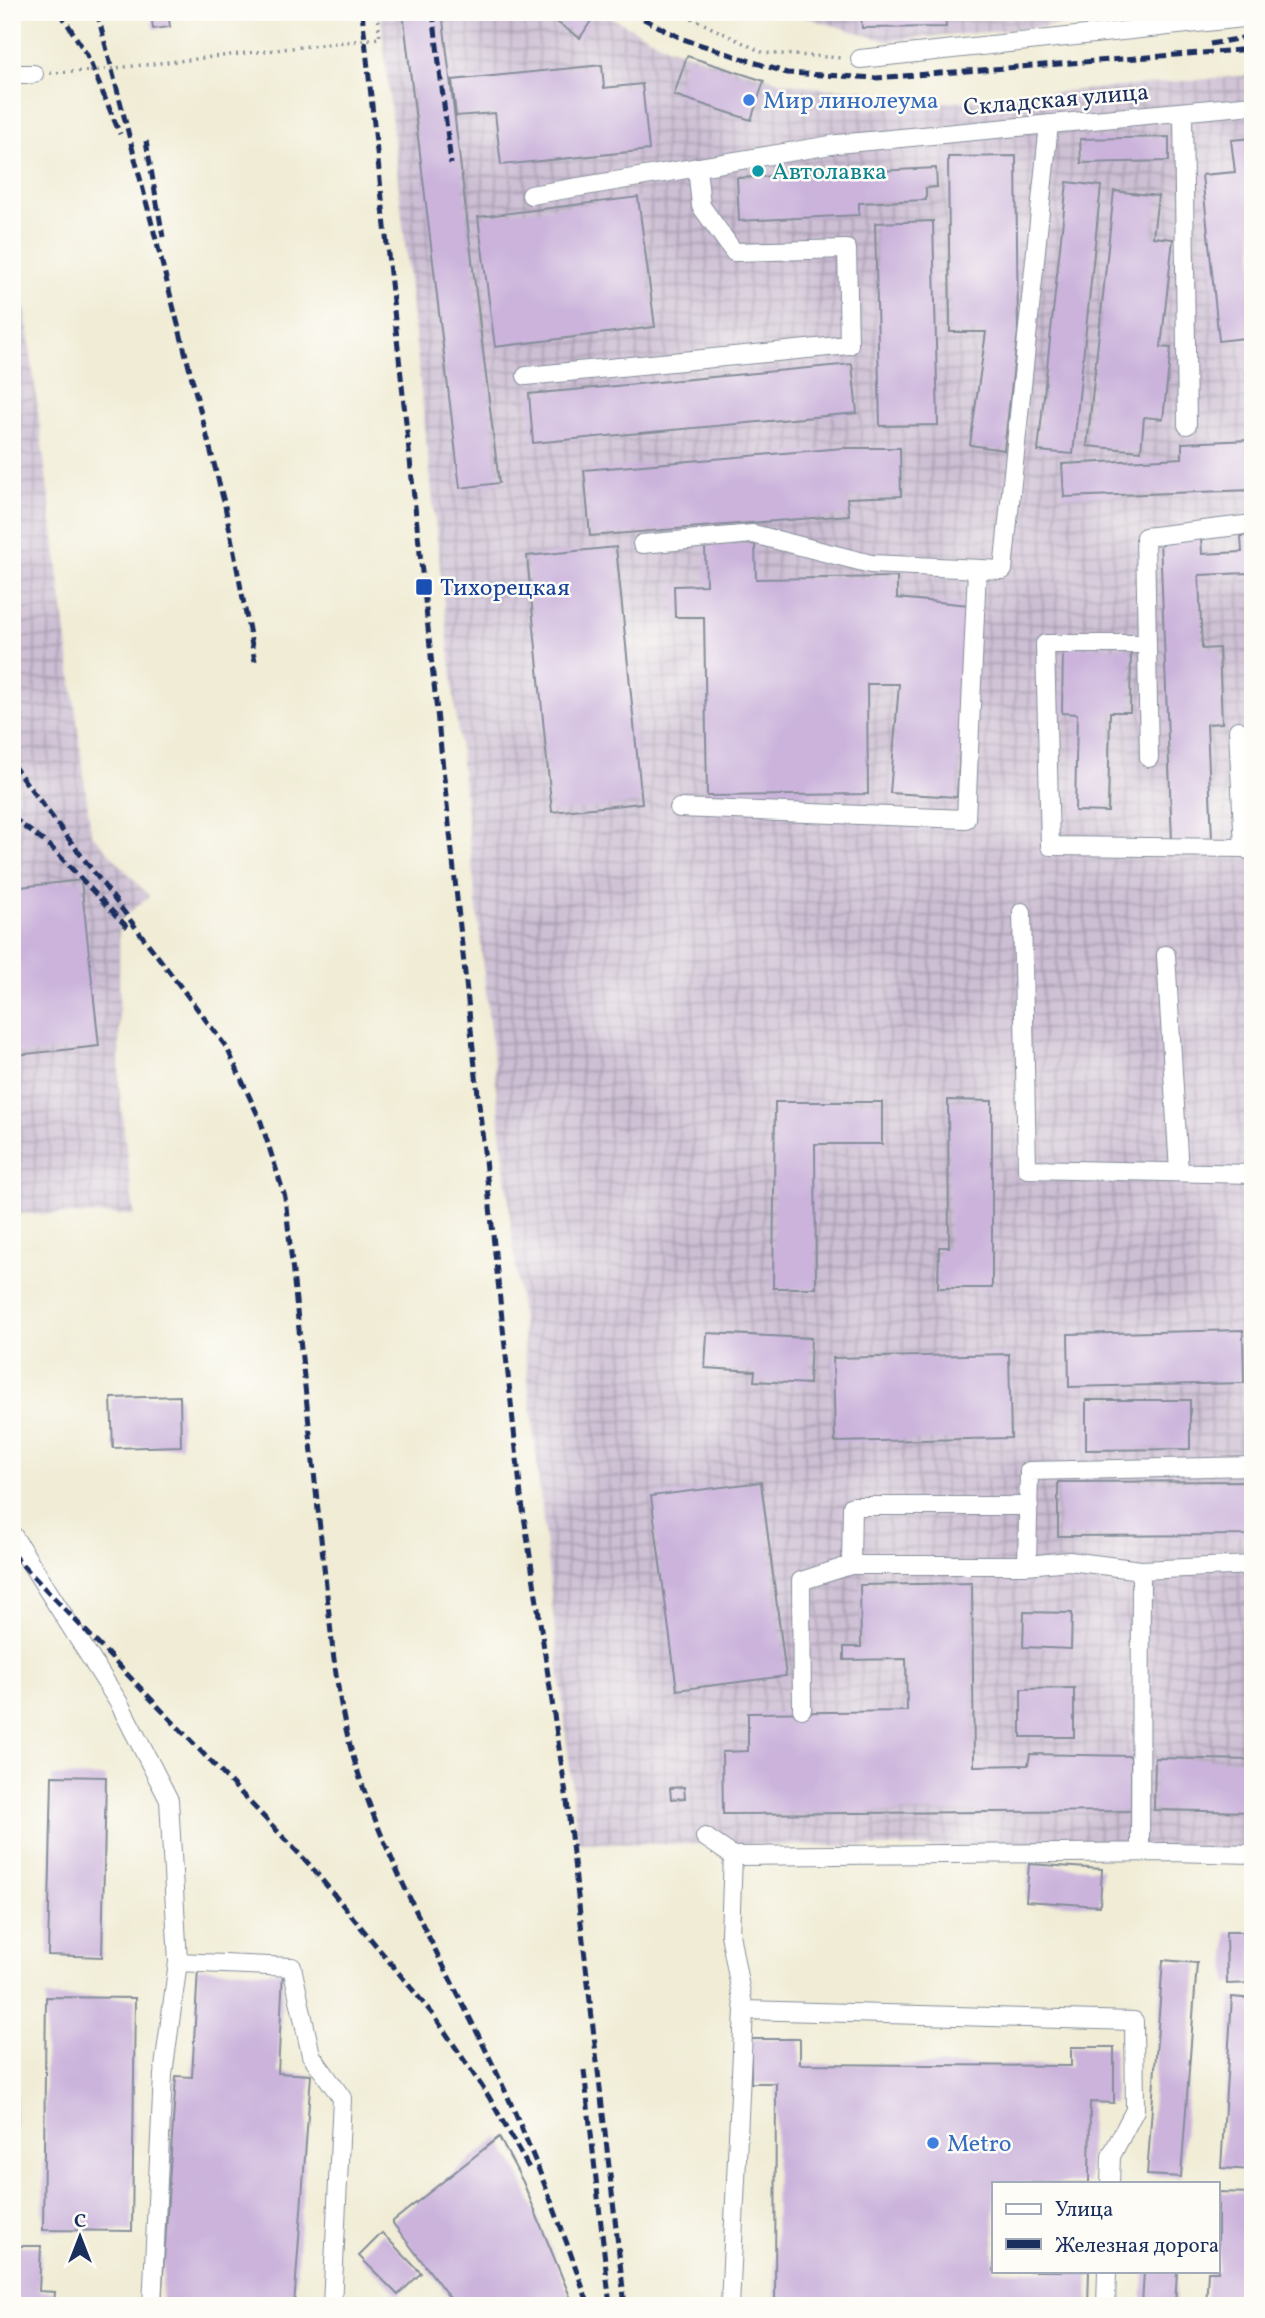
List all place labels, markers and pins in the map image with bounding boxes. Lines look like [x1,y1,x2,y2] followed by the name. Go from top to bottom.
[763,85,939,119] place label: Мир линолеума
[741,92,757,108] marker: Мир линолеума
[772,156,887,190] place label: Автолавка
[750,163,766,179] marker: Автолавка
[440,572,570,606] place label: Тихорецкая
[414,577,434,597] marker: Тихорецкая
[947,2128,1012,2162] place label: Metro
[925,2135,941,2151] marker: Metro

